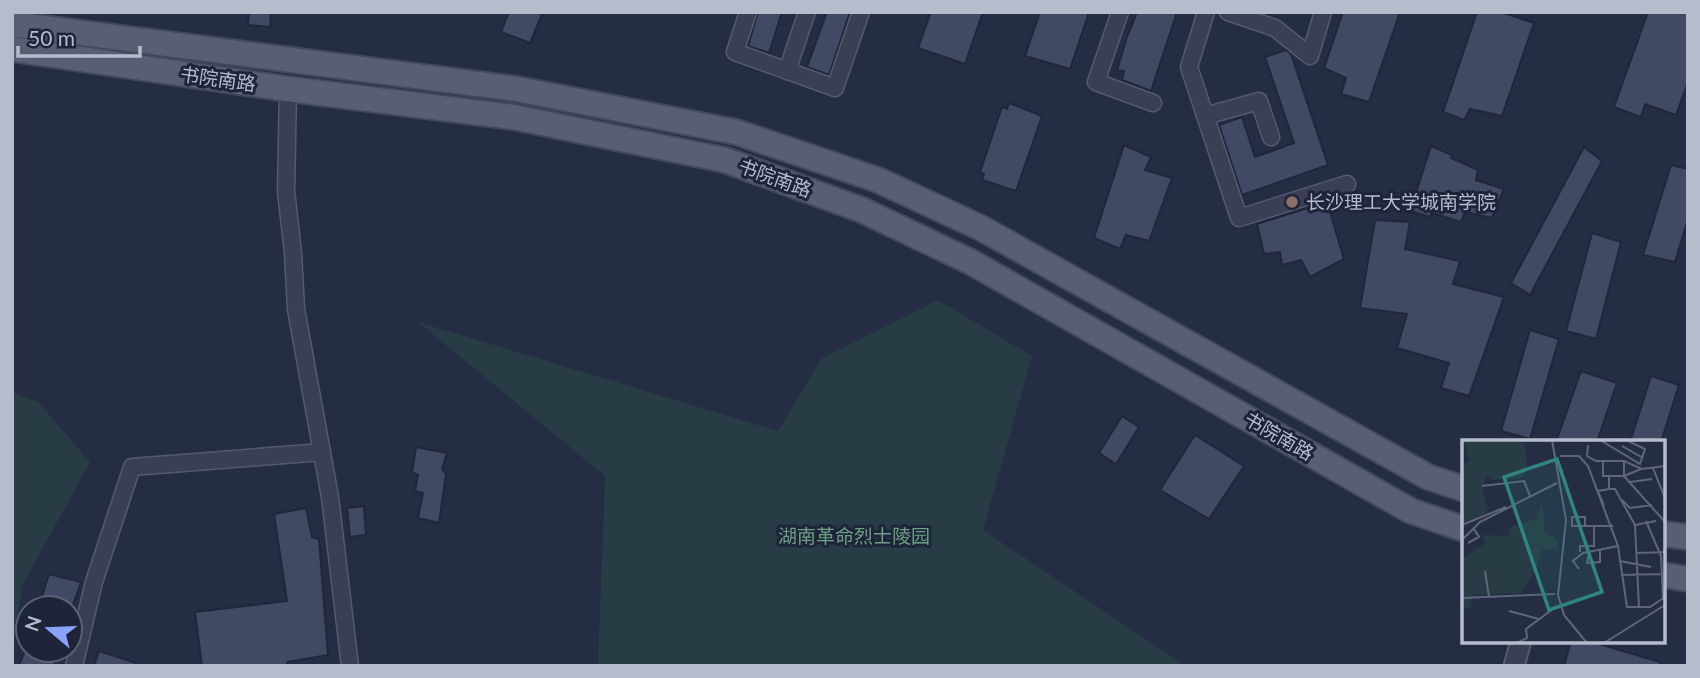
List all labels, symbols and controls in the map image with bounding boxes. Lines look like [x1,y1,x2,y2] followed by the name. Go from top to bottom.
[18,14,140,58] scale bar
[28,25,75,50] text: 50 m
[179,62,257,95] street label: 书院南路
[736,154,815,201] street label: 书院南路
[1306,190,1496,213] place label: 长沙理工大学城南学院
[1284,194,1300,210] marker: 长沙理工大学城南学院
[1241,407,1318,465] street label: 书院南路
[1462,440,1665,643] inset map
[778,524,930,547] park label: 湖南革命烈士陵园
[14,594,84,664] north arrow
[19,613,46,634] text: N

